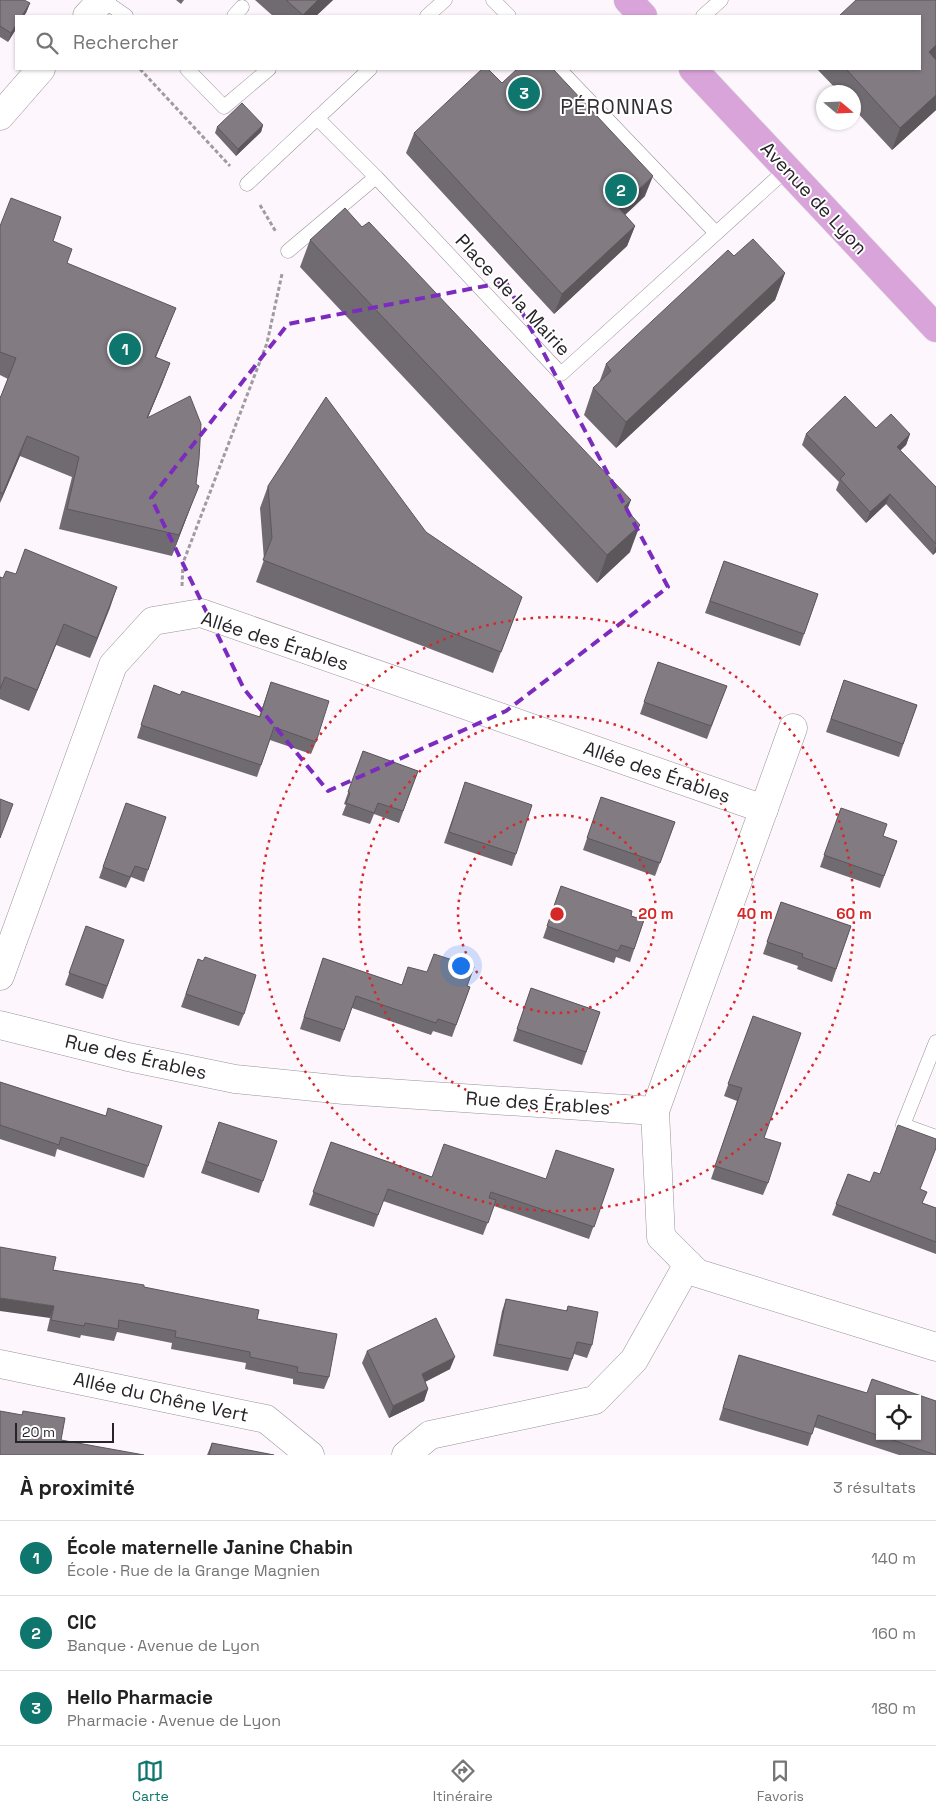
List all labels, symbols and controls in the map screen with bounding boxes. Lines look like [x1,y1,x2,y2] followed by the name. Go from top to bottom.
[15,15,921,70] search box
[33,29,61,57] icon: search
[73,30,179,55] text: Rechercher
[508,74,540,112] pin: 3
[816,85,861,130] north arrow
[560,93,674,120] district label: PÉRONNAS
[755,136,873,260] street label: Avenue de Lyon
[605,171,637,209] pin: 2
[450,229,576,361] street label: Place de la Mairie
[109,330,141,368] pin: 1
[198,605,352,677] street label: Allée des Érables
[580,735,734,809] street label: Allée des Érables
[638,904,674,923] text: 20 m
[737,904,773,923] text: 40 m
[836,904,872,923] text: 60 m
[548,905,566,923] centre of rings
[448,953,474,979] your location
[63,1029,209,1085] street label: Rue des Érables
[465,1085,611,1121] street label: Rue des Érables
[71,1366,251,1428] street label: Allée du Chêne Vert
[876,1395,921,1440] map controls
[876,1395,921,1440] button: locate
[15,1420,114,1443] scale bar
[22,1423,55,1441] text: 20 m
[20,1474,135,1501] text: À proximité
[833,1477,916,1498] text: 3 résultats
[67,1535,353,1560] text: École maternelle Janine Chabin
[32,1548,40,1569] text: 1
[871,1548,916,1569] text: 140 m
[67,1560,320,1581] text: École · Rue de la Grange Magnien
[67,1610,97,1635] text: CIC
[31,1623,41,1644] text: 2
[871,1623,916,1644] text: 160 m
[67,1635,260,1656] text: Banque · Avenue de Lyon
[67,1685,213,1710] text: Hello Pharmacie
[31,1698,41,1719] text: 3
[871,1698,916,1719] text: 180 m
[67,1710,281,1731] text: Pharmacie · Avenue de Lyon
[132,1757,169,1805] tab: Carte
[433,1757,493,1805] tab: Itinéraire
[757,1757,804,1805] tab: Favoris

